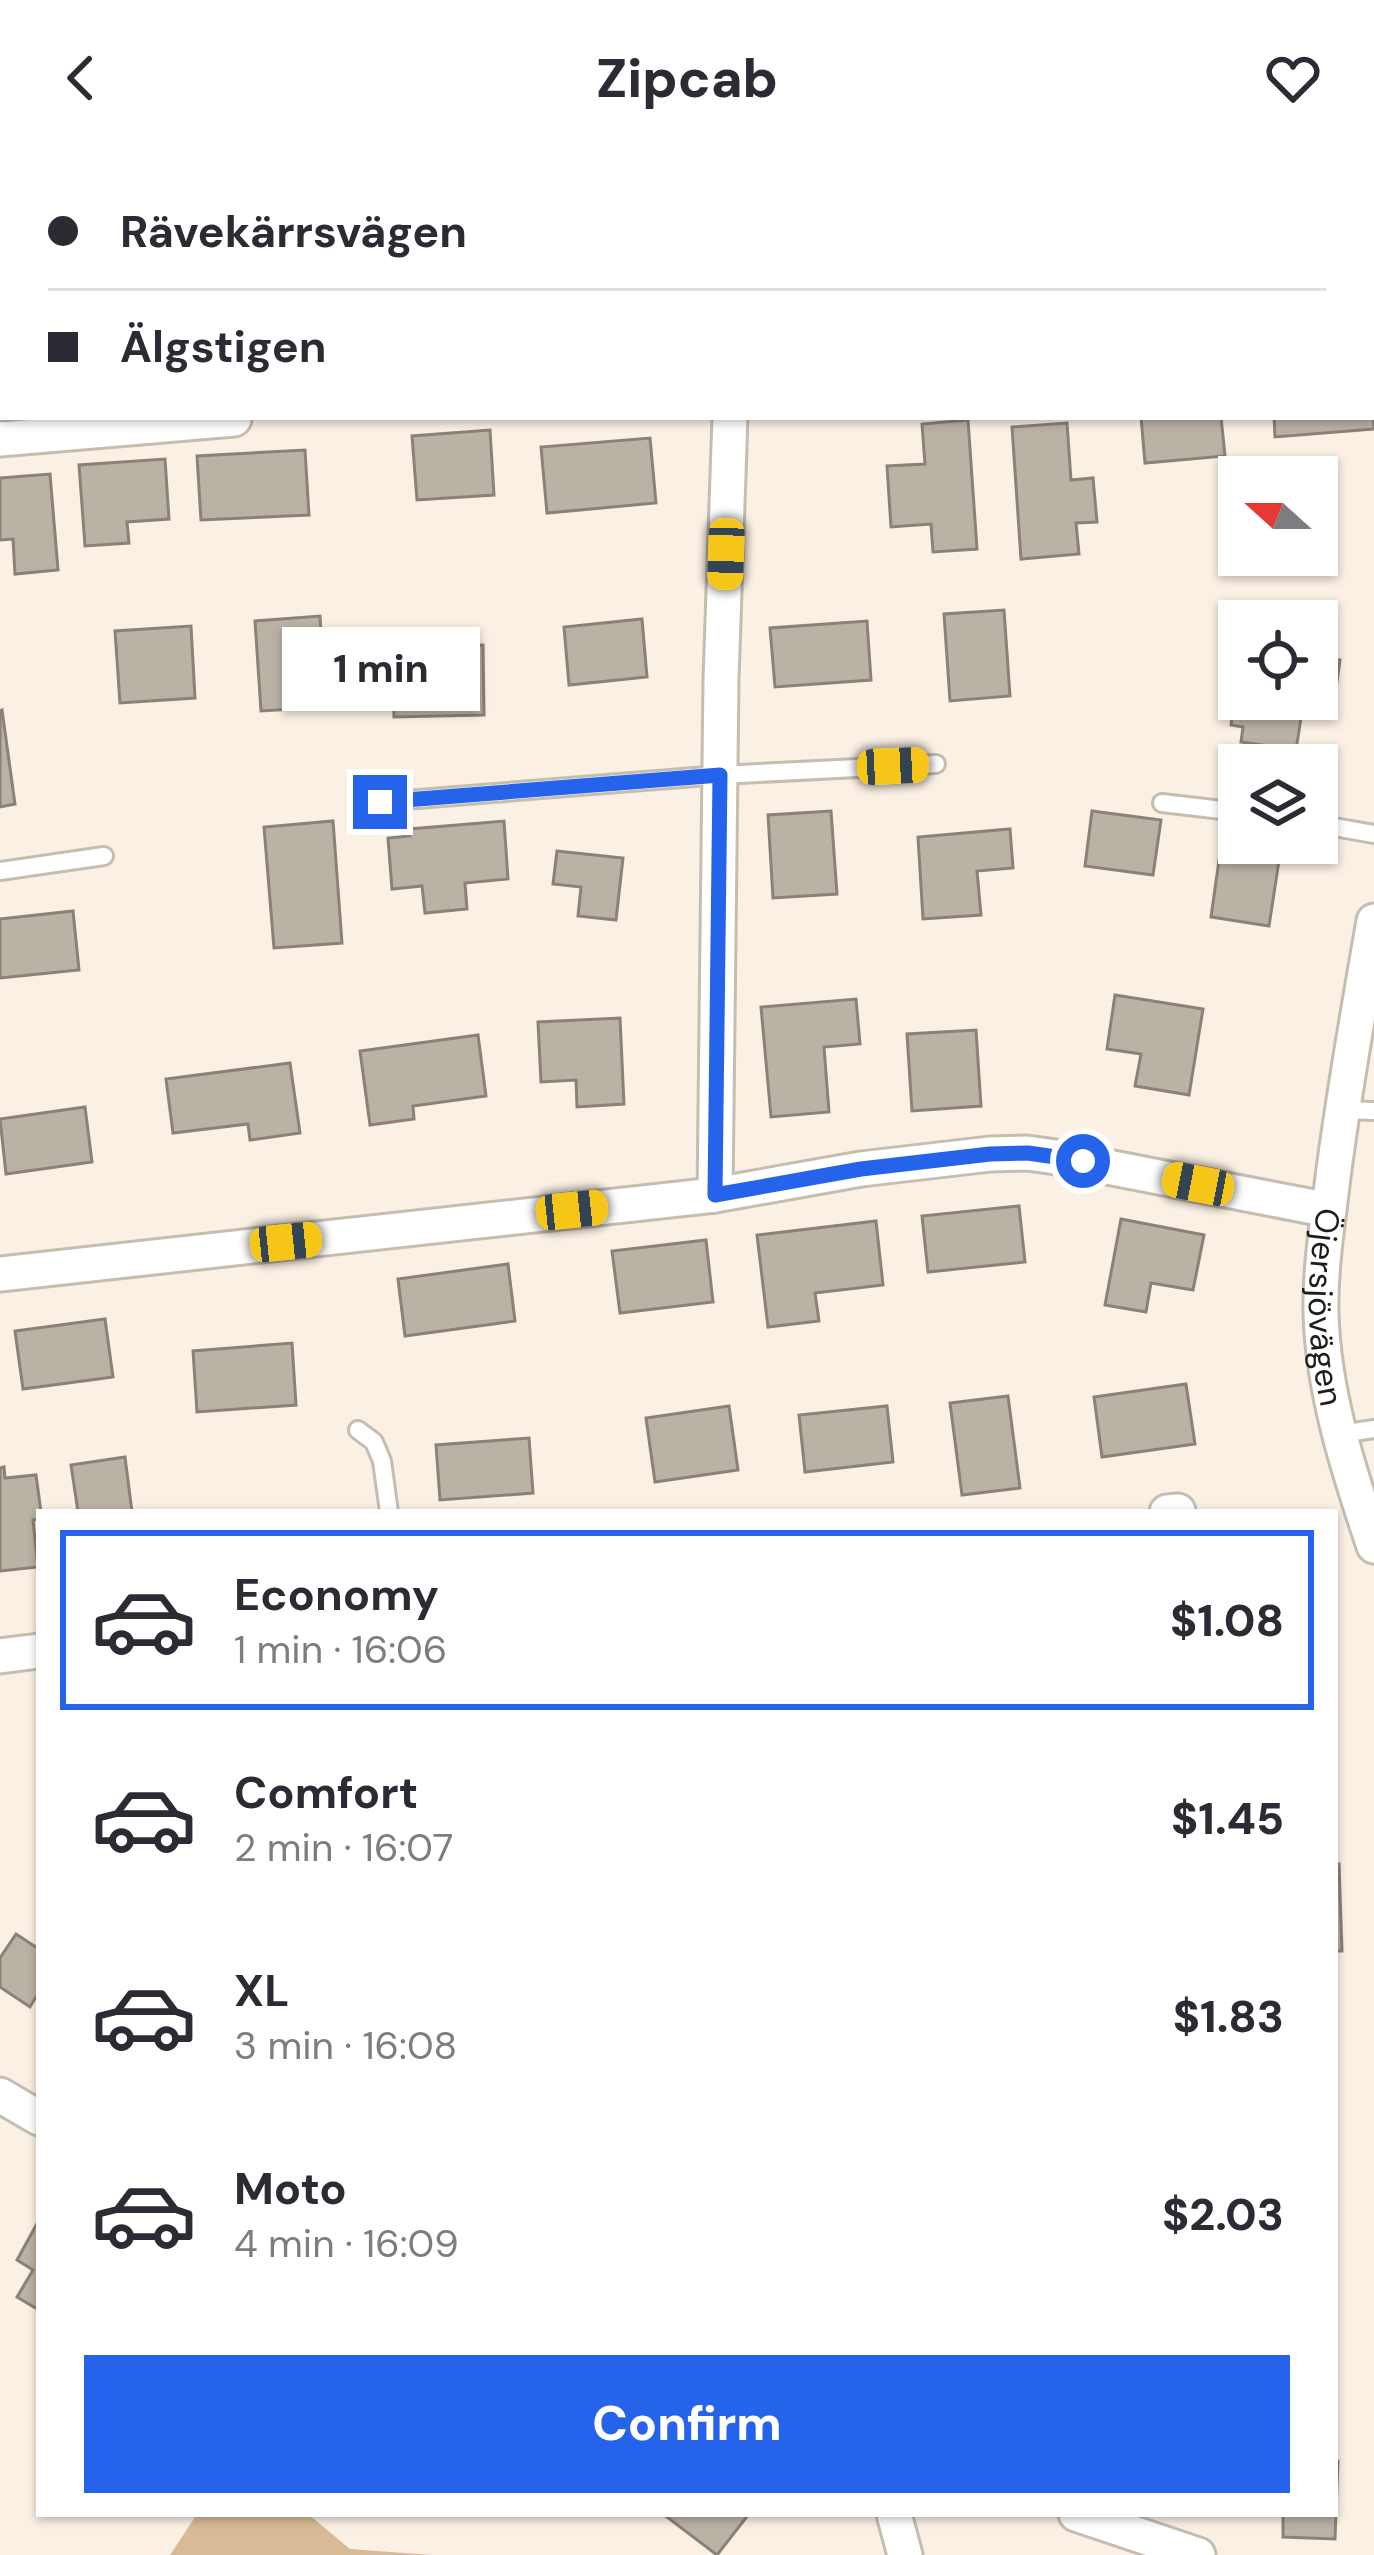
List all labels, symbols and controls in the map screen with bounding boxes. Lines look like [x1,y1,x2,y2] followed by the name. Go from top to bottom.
[596,43,778,114] text: Zipcab
[48,45,114,111] icon: back
[1260,45,1326,111] icon: heart
[120,202,467,261] text: Rävekärrsvägen
[120,317,327,376] text: Älgstigen
[1218,456,1338,576] north arrow
[1218,456,1338,864] map controls
[707,517,745,591] car
[1218,600,1338,720] button: locate
[281,628,479,712] callout: 1 min
[333,643,429,694] text: 1 min
[1218,744,1338,864] button: layers
[856,746,930,786] car
[353,775,407,829] route end
[1056,1134,1110,1188] route start
[1159,1159,1237,1209] car
[534,1188,610,1232] car
[1299,1206,1354,1409] street label: Öjersjövägen
[248,1220,324,1264] car
[234,1565,439,1624] text: Economy
[90,1566,198,1674] icon: car
[1170,1591,1284,1650] text: $1.08
[234,1624,447,1675] text: 1 min · 16:06
[234,1763,418,1822] text: Comfort
[90,1764,198,1872] icon: car
[1171,1789,1284,1848] text: $1.45
[234,1822,453,1873] text: 2 min · 16:07
[234,1961,289,2020] text: XL
[90,1962,198,2070] icon: car
[1173,1987,1284,2046] text: $1.83
[234,2020,457,2071] text: 3 min · 16:08
[234,2159,347,2218] text: Moto
[90,2160,198,2268] icon: car
[1162,2185,1284,2244] text: $2.03
[234,2218,459,2269] text: 4 min · 16:09
[84,2355,1290,2493] button: Confirm

